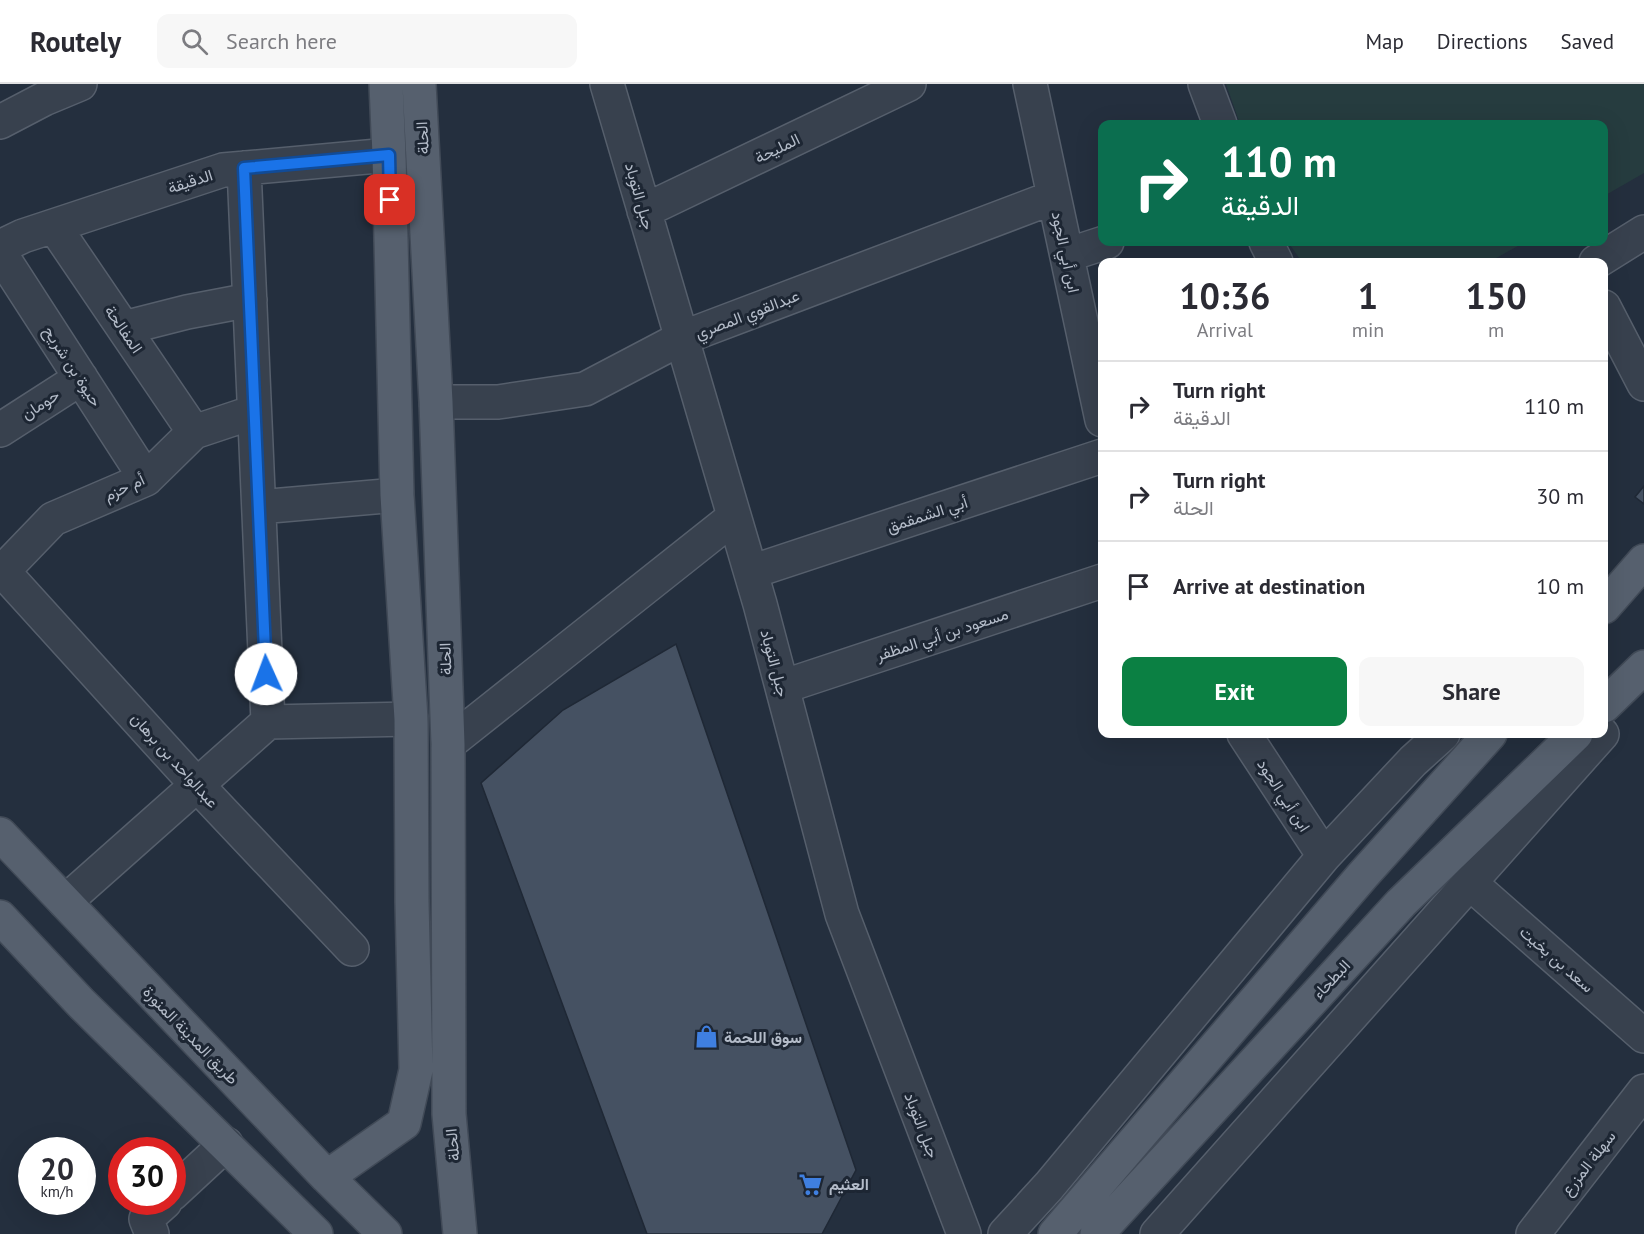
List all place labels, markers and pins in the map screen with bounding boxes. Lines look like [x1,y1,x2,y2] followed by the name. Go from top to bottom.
[364,174,415,225] pin
[693,1024,719,1050] shop icon: سوق اللحمة
[724,1027,802,1048] place label: سوق اللحمة
[798,1171,824,1197] supermarket icon: العثيم
[829,1174,869,1195] place label: العثيم

